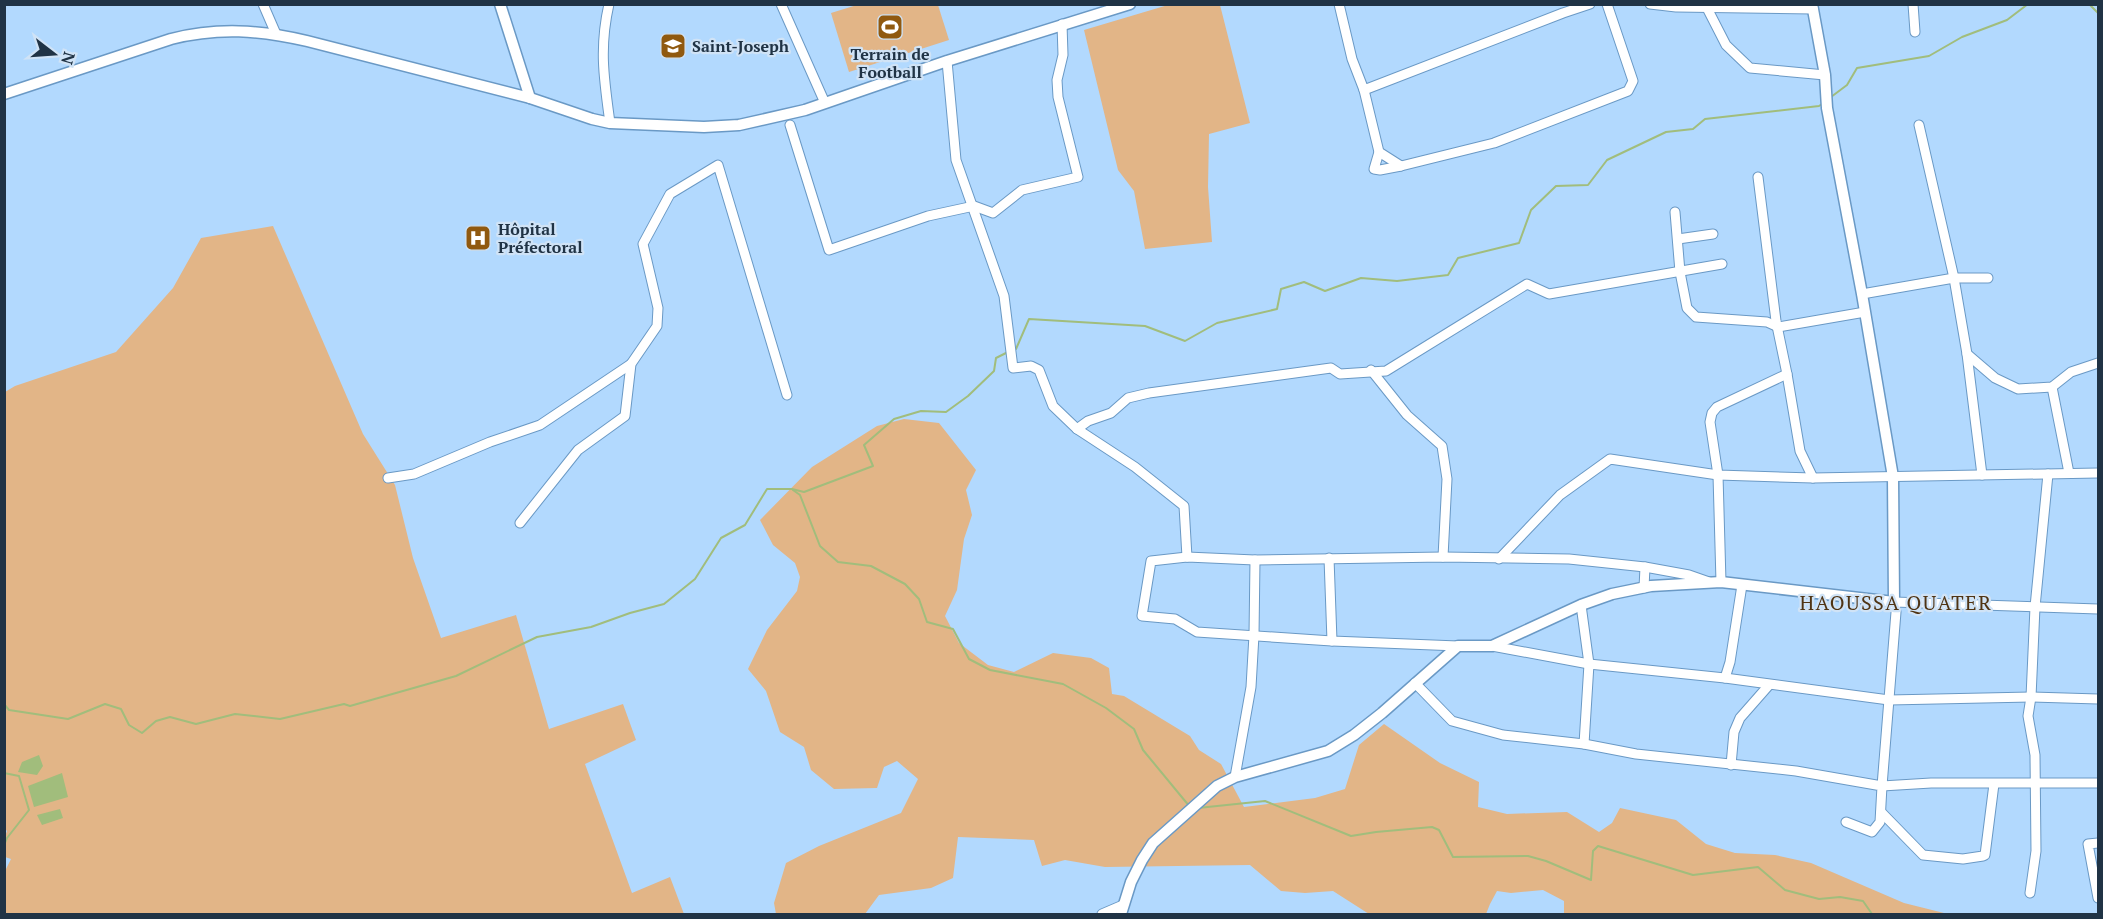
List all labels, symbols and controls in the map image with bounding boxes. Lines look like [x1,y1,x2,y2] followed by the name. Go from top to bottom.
[875,12,905,42] sports icon: Terrain de Football
[24,24,84,84] north arrow
[658,31,688,61] school or university icon: Saint-Joseph
[692,35,790,57] place label: Saint-Joseph
[850,43,930,83] place label: Terrain de Football
[56,49,81,67] text: N
[498,218,583,258] place label: Hôpital Préfectoral
[463,223,493,253] hospital icon: Hôpital Préfectoral
[1800,589,1993,616] district label: HAOUSSA QUATER

